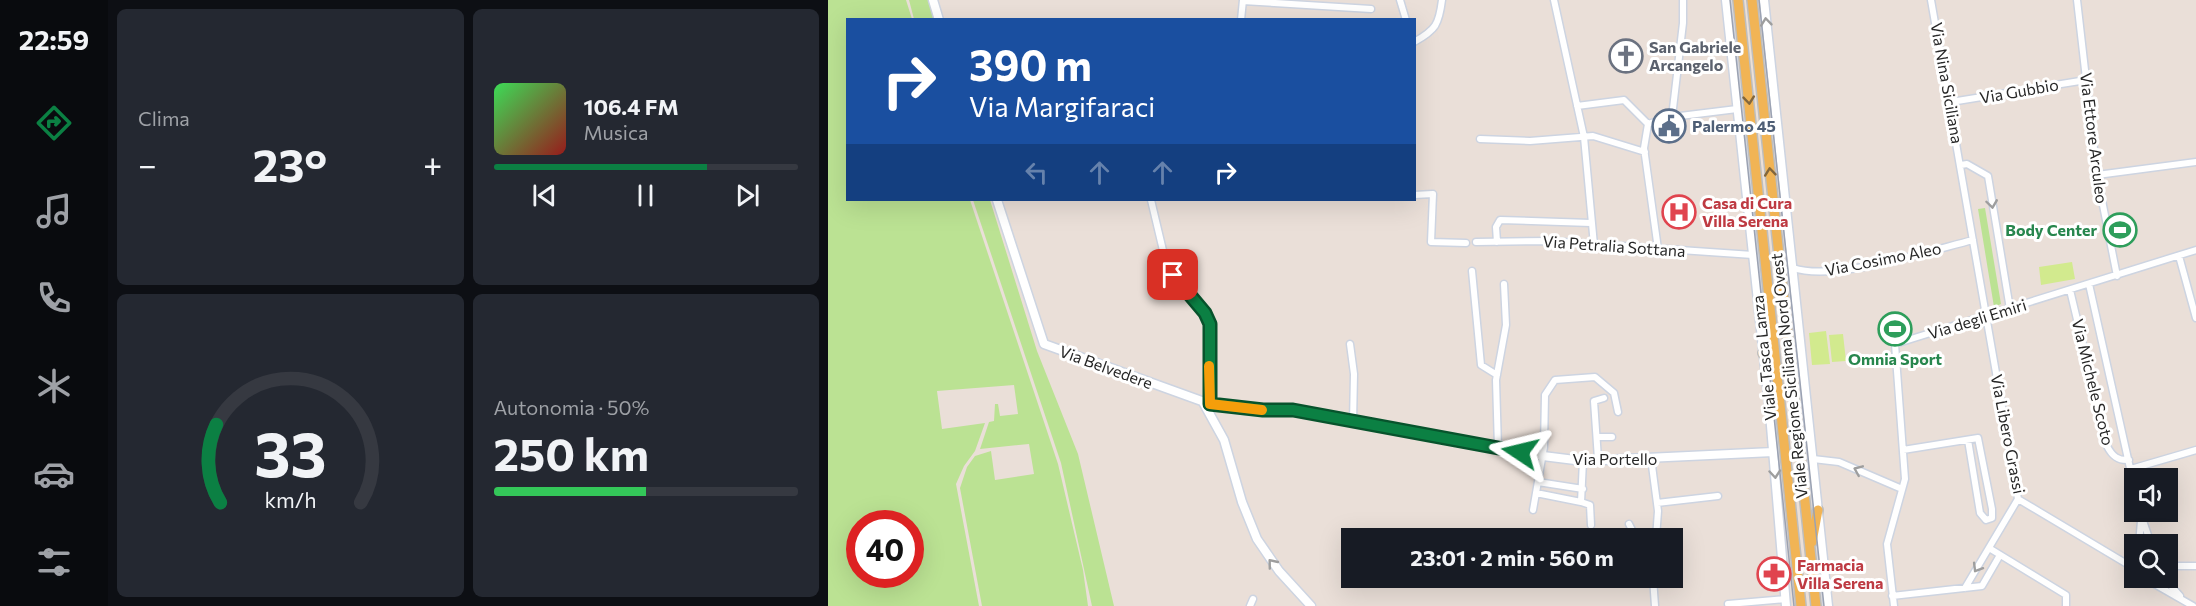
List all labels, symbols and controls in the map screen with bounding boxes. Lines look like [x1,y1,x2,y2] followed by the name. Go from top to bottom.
[1760,18,1773,27] one-way arrow
[1927,21,1968,145] street label: Via Nina Siciliana
[19,23,89,56] text: 22:59
[1649,37,1741,74] place label: San Gabriele Arcangelo
[969,38,1092,90] text: 390 m
[1608,38,1644,74] church icon: San Gabriele Arcangelo
[870,42,948,120] icon: right
[2077,71,2112,205] street label: Via Ettore Arculeo
[1978,74,2060,107] street label: Via Gubbio
[969,90,1155,123] text: Via Margifaraci
[584,93,679,120] text: 106.4 FM
[1742,95,1754,105] one-way arrow
[33,102,75,144] icon: directions
[138,106,190,130] text: Clima
[1651,108,1687,144] public building icon: Palermo 45
[1692,116,1776,135] place label: Palermo 45
[584,120,648,144] text: Musica
[253,136,327,191] text: 23°
[138,143,157,184] text: −
[423,143,442,184] text: +
[1020,156,1053,189] icon: left
[1083,156,1116,189] icon: ahead
[1146,156,1179,189] icon: ahead
[1209,156,1242,189] icon: right
[1764,167,1776,177] one-way arrow
[528,179,561,212] icon: previous
[629,179,662,212] icon: pause
[731,179,764,212] icon: next
[33,190,75,232] icon: music
[1702,193,1792,230] place label: Casa di Cura Villa Serena
[1661,194,1697,230] hospital icon: Casa di Cura Villa Serena
[1986,200,1998,209] one-way arrow
[2102,212,2138,248] sports icon: Body Center
[2005,220,2097,239] place label: Body Center
[1542,231,1686,260] street label: Via Petralia Sottana
[1823,238,1943,279] street label: Via Cosimo Aleo
[1147,249,1198,300] pin
[1766,252,1811,500] street label: Viale Regione Siciliana Nord Ovest
[1156,258,1189,291] icon: arrive
[33,277,75,319] icon: phone
[1747,294,1780,422] street label: Viale Tasca Lanza
[1925,294,2029,343] street label: Via degli Emiri
[1877,311,1913,347] sports icon: Omnia Sport
[2069,317,2118,447] street label: Via Michele Scoto
[1057,341,1155,392] street label: Via Belvedere
[1848,349,1942,368] place label: Omnia Sport
[33,365,75,407] icon: climate
[1988,372,2029,495] street label: Via Libero Grassi
[494,395,649,419] text: Autonomia · 50%
[254,414,326,490] text: 33
[1488,420,1552,484] position arrow
[494,425,649,480] text: 250 km
[1573,449,1657,468] street label: Via Portello
[33,453,75,495] icon: car
[1853,465,1864,477] one-way arrow
[2124,468,2178,588] map controls
[2124,468,2178,522] button: sound
[1768,469,1781,478] one-way arrow
[264,486,316,512] text: km/h
[846,510,924,588] speed limit sign: 40
[2124,534,2178,588] button: search
[33,541,75,583] icon: filters
[1410,544,1614,571] text: 23:01 · 2 min · 560 m
[1797,555,1884,592] place label: Farmacia Villa Serena
[1756,556,1792,592] pharmacy icon: Farmacia Villa Serena
[1269,559,1280,570] one-way arrow
[1973,562,1985,572] one-way arrow

